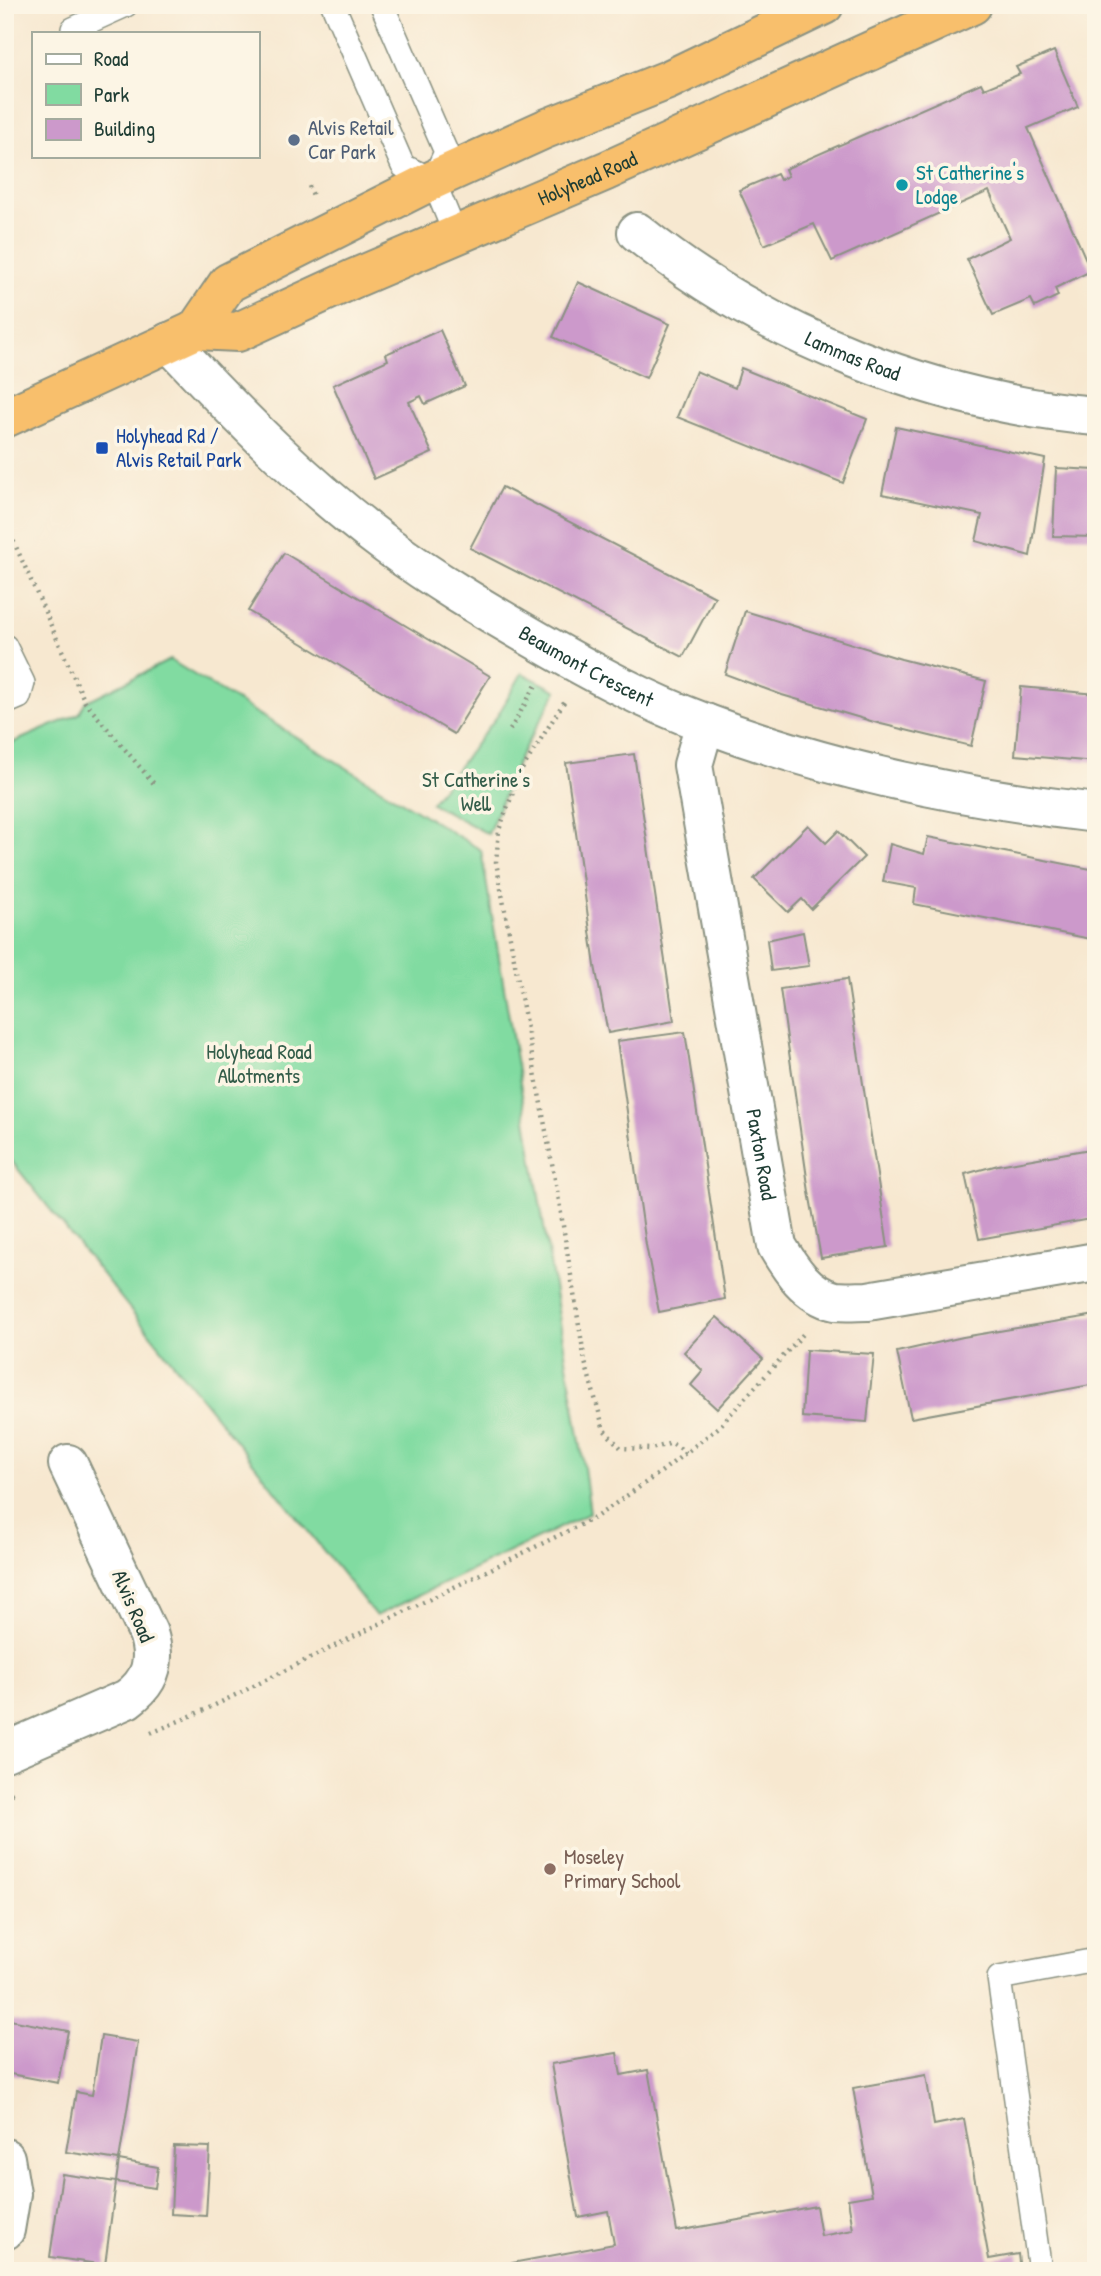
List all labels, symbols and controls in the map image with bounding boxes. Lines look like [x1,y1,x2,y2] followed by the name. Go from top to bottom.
[32,32,259,158] legend
[94,44,128,73] text: Road
[94,80,129,109] text: Park
[308,113,394,166] place label: Alvis Retail Car Park
[94,114,155,143] text: Building
[286,132,302,148] marker: Alvis Retail Car Park
[533,144,642,213] street label: Holyhead Road
[916,158,1024,211] place label: St Catherine's Lodge
[894,177,910,193] marker: St Catherine's Lodge
[801,324,904,388] street label: Lammas Road
[116,421,242,474] place label: Holyhead Rd / Alvis Retail Park
[94,440,110,456] marker: Holyhead Rd / Alvis Retail Park
[514,618,659,714] street label: Beaumont Crescent
[422,765,530,818] park label: St Catherine's Well
[206,1037,312,1090] park label: Holyhead Road Allotments
[739,1106,784,1202] street label: Paxton Road
[105,1565,162,1647] street label: Alvis Road
[564,1842,681,1895] place label: Moseley Primary School
[542,1861,558,1877] marker: Moseley Primary School

